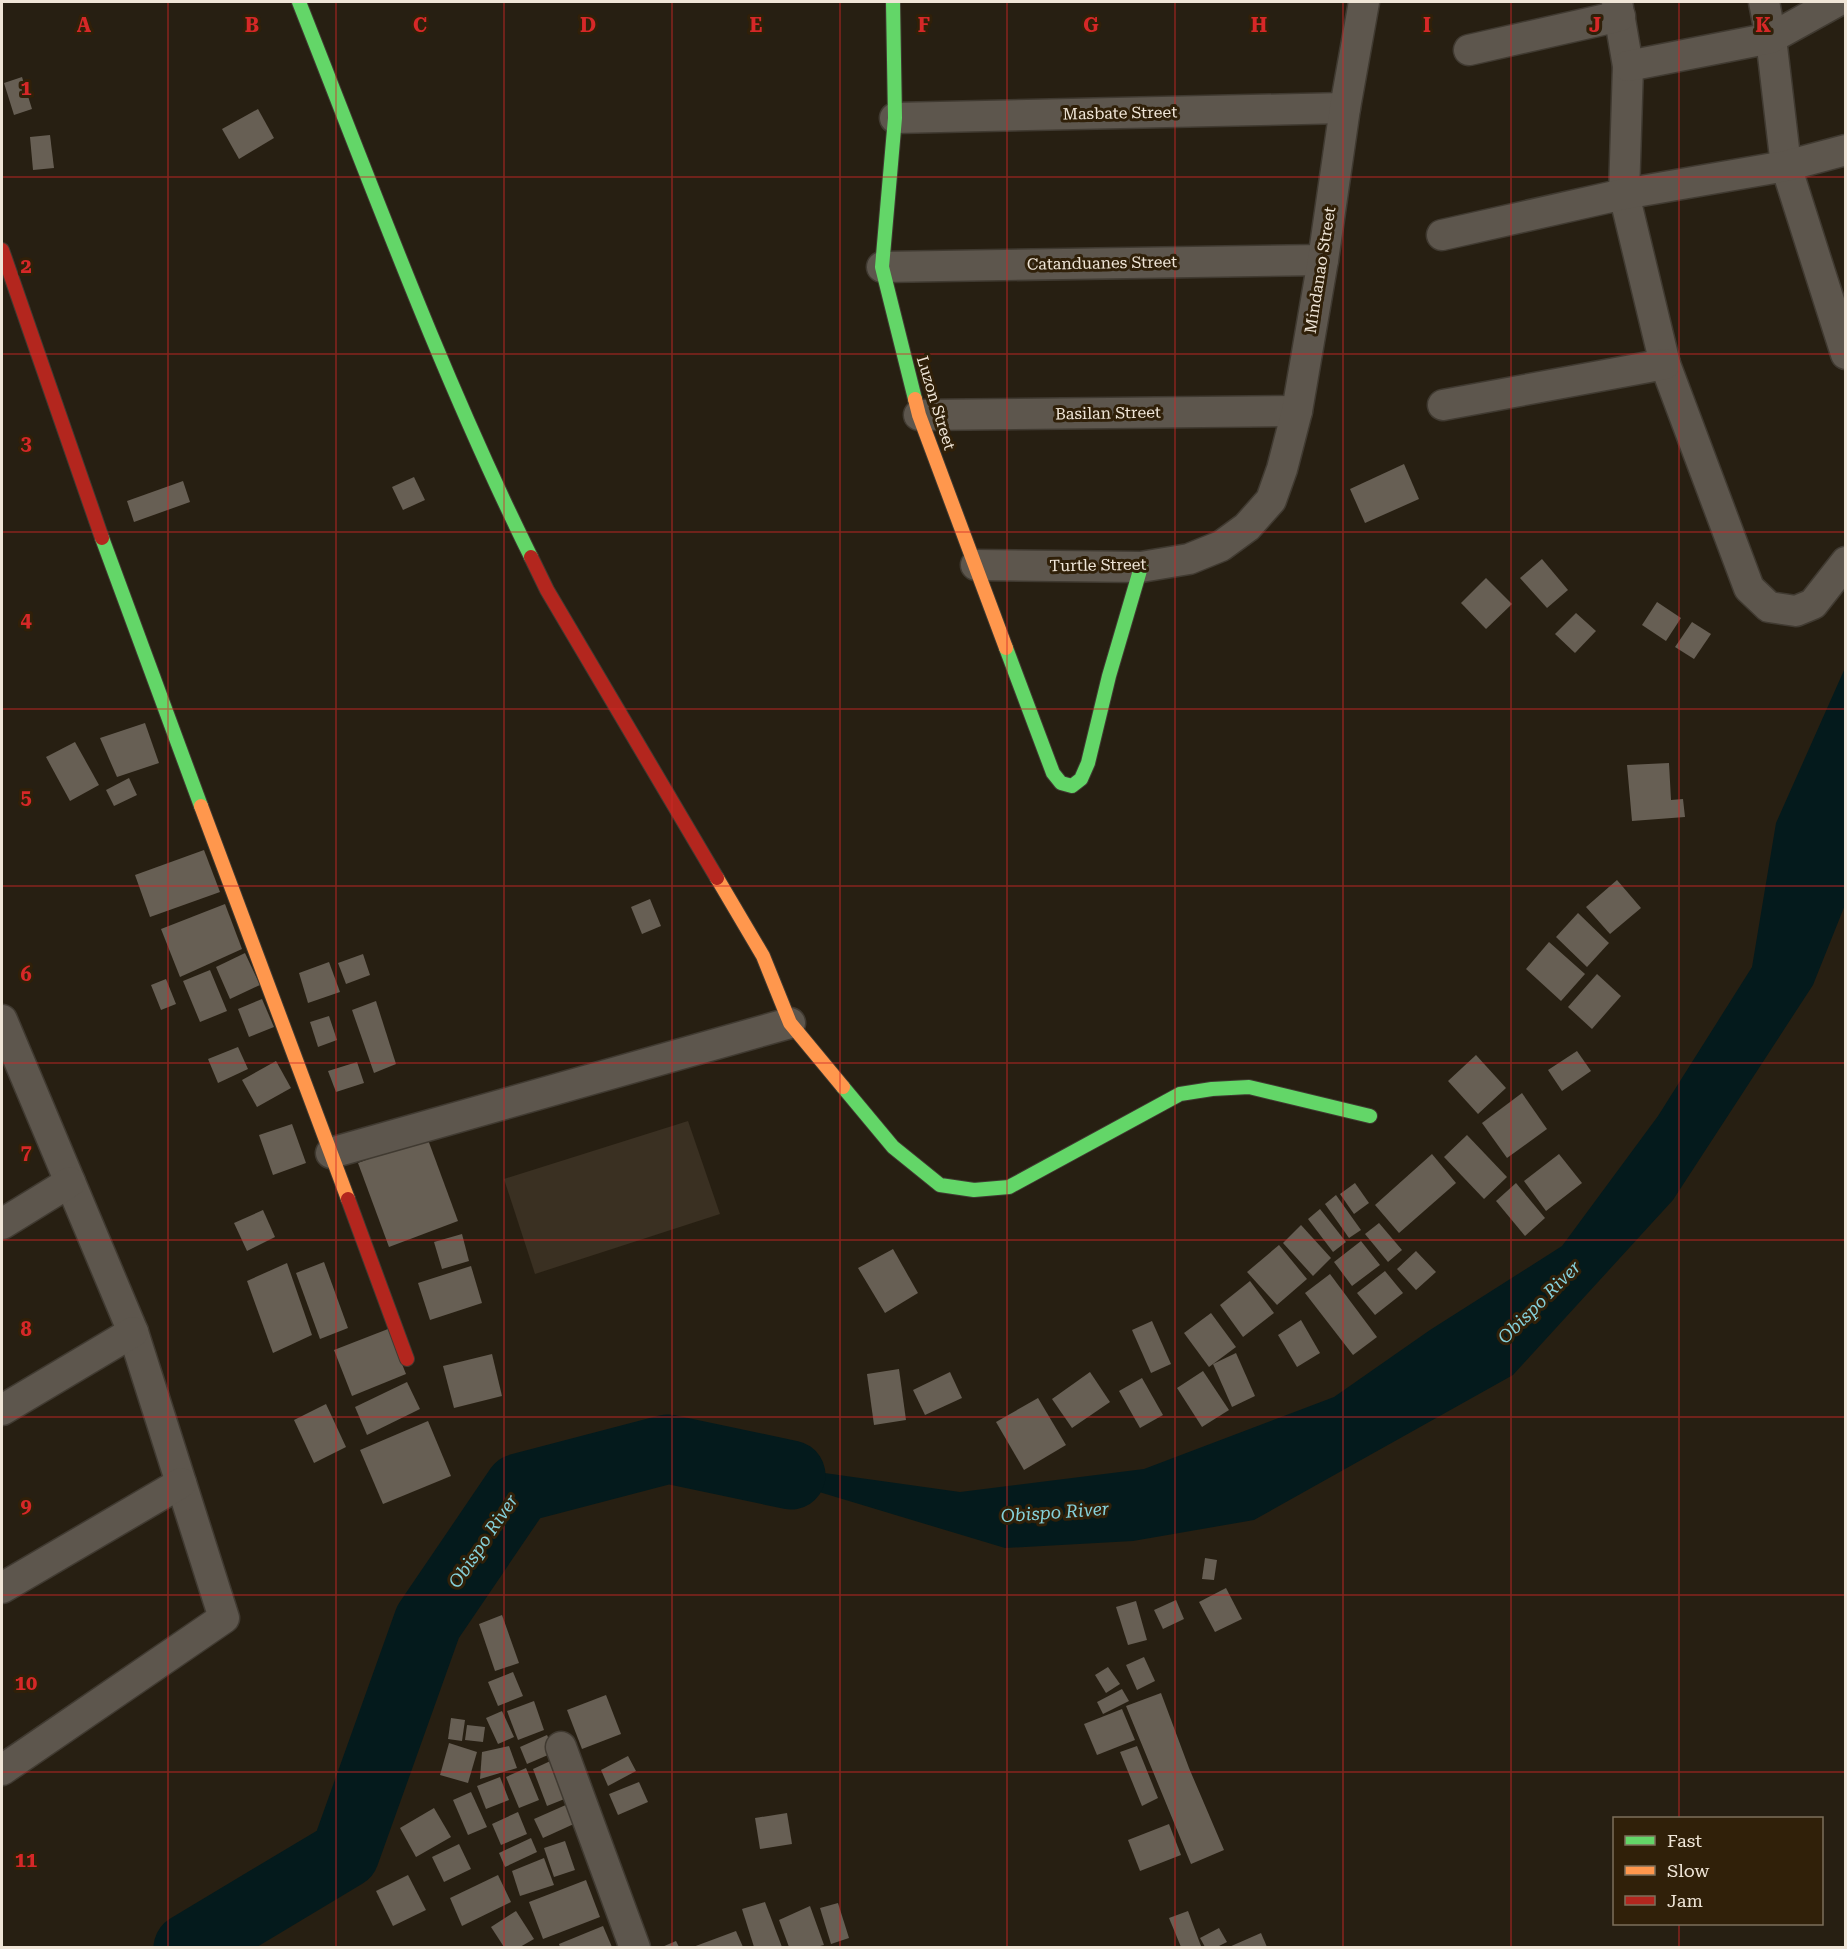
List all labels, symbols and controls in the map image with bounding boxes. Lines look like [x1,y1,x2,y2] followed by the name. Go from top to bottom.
[77,13,92,37] text: A
[245,13,259,37] text: B
[413,13,427,37] text: C
[580,13,596,37] text: D
[750,13,763,37] text: E
[918,13,930,37] text: F
[1083,13,1099,37] text: G
[1251,13,1267,37] text: H
[1423,13,1431,37] text: I
[1589,13,1601,37] text: J
[1755,13,1771,37] text: K
[20,76,32,100] text: 1
[1063,103,1177,123] street label: Masbate Street
[1301,205,1339,335] street label: Mindanao Street
[1027,252,1177,274] street label: Catanduanes Street
[20,254,32,278] text: 2
[913,354,959,452] street label: Luzon Street
[1055,403,1161,423] street label: Basilan Street
[20,431,32,455] text: 3
[1049,555,1147,575] street label: Turtle Street
[20,608,32,632] text: 4
[20,785,32,809] text: 5
[20,962,32,986] text: 6
[20,1140,32,1164] text: 7
[1493,1256,1585,1348] water label: Obispo River
[20,1317,32,1341] text: 8
[444,1490,522,1592] water label: Obispo River
[20,1494,32,1518] text: 9
[1000,1498,1110,1526] water label: Obispo River
[15,1671,37,1695] text: 10
[1613,1817,1823,1925] legend
[1667,1830,1702,1851] text: Fast
[15,1848,37,1872] text: 11
[1667,1860,1709,1881] text: Slow
[1667,1890,1703,1911] text: Jam

